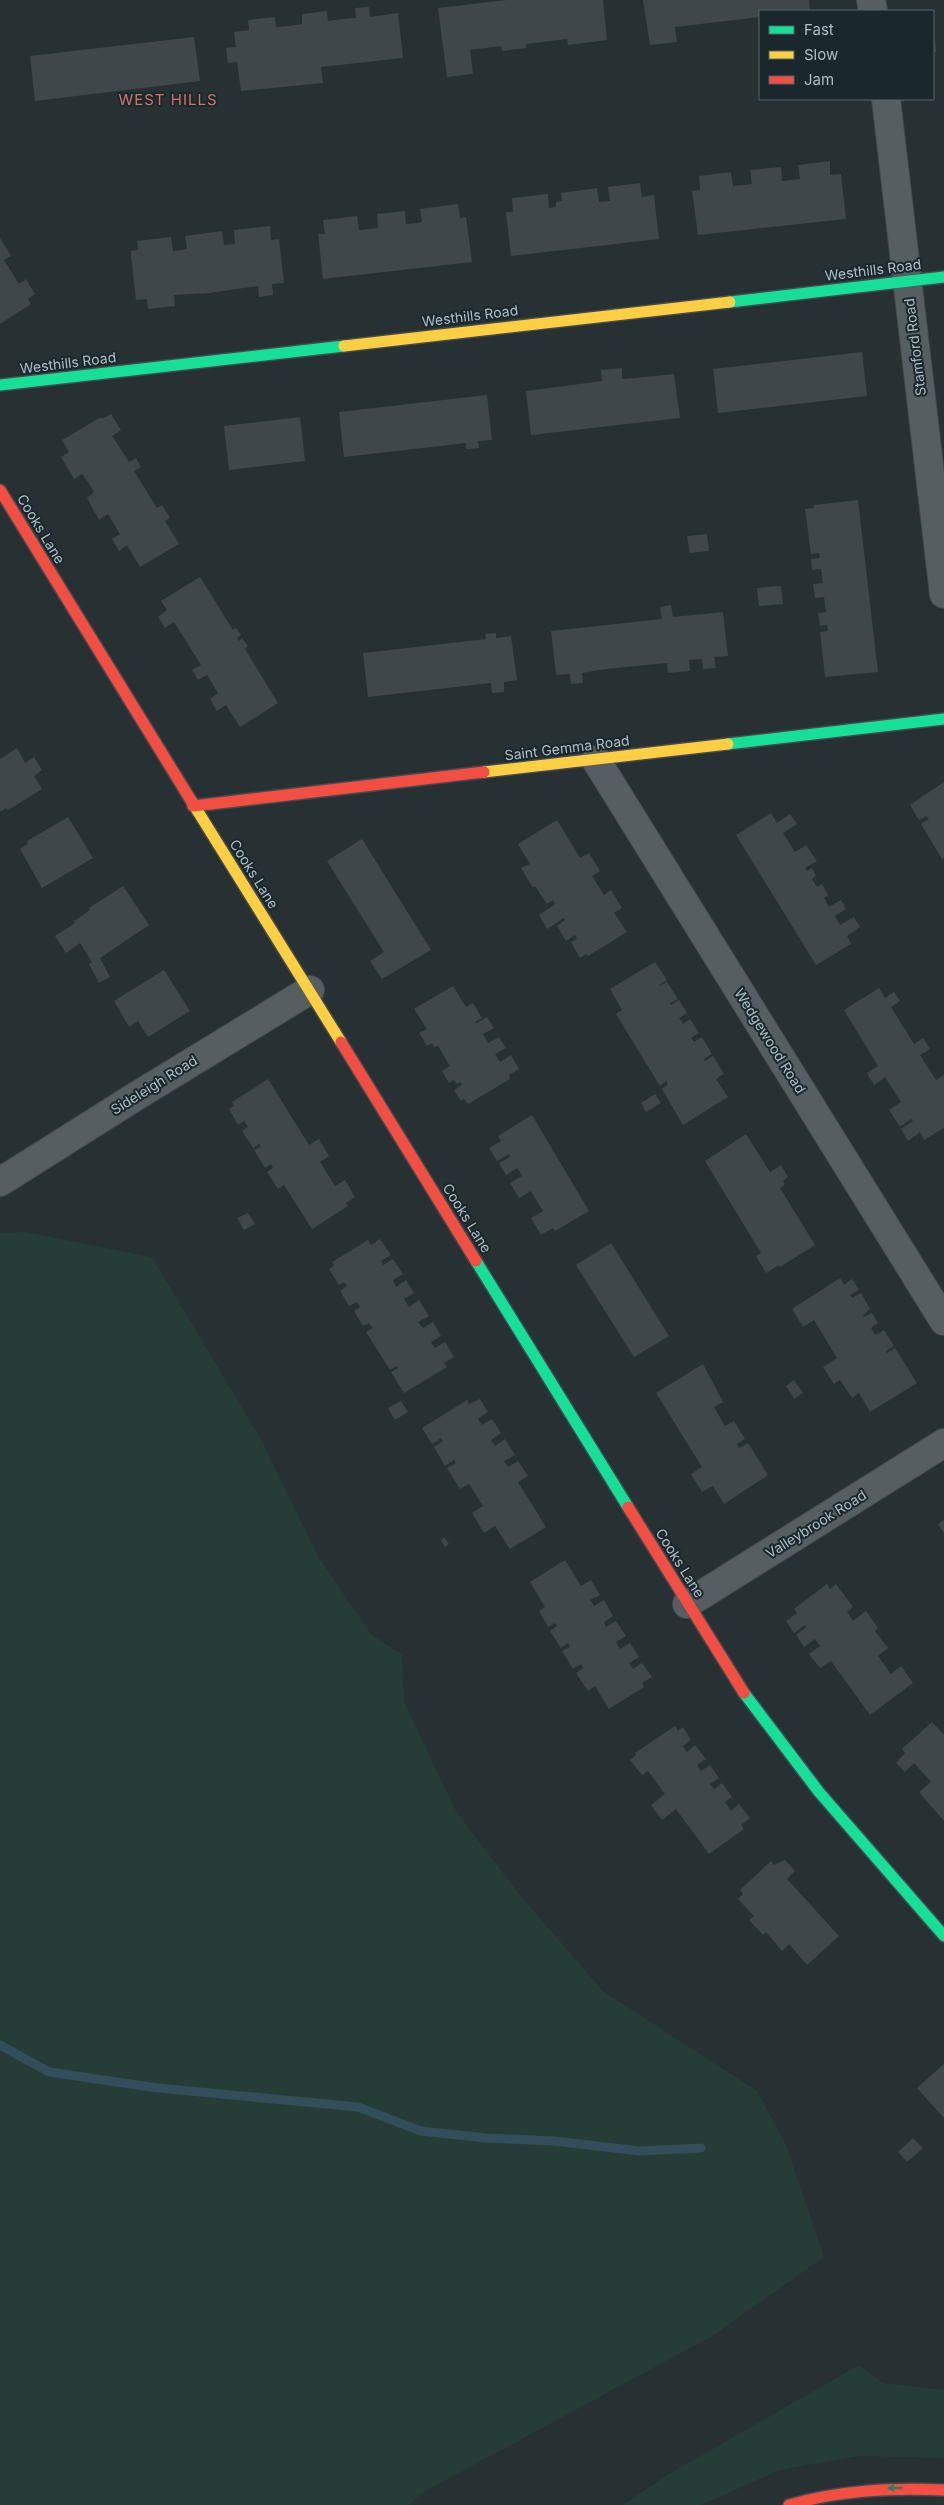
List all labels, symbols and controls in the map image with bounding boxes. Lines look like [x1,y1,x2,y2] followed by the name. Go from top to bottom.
[759,10,934,100] legend
[804,20,834,39] text: Fast
[804,45,838,64] text: Slow
[804,70,834,89] text: Jam
[118,90,218,109] district label: WEST HILLS
[824,255,922,284] street label: Westhills Road
[900,297,929,397] street label: Stamford Road
[421,301,519,330] street label: Westhills Road
[19,348,117,377] street label: Westhills Road
[14,491,69,567] street label: Cooks Lane
[504,731,630,764] street label: Saint Gemma Road
[226,836,282,911] street label: Cooks Lane
[731,985,810,1096] street label: Wedgewood Road
[107,1051,200,1118] street label: Sideleigh Road
[439,1180,495,1255] street label: Cooks Lane
[762,1486,869,1561] street label: Valleybrook Road
[652,1525,708,1600] street label: Cooks Lane
[887,2485,903,2493] one-way arrow

